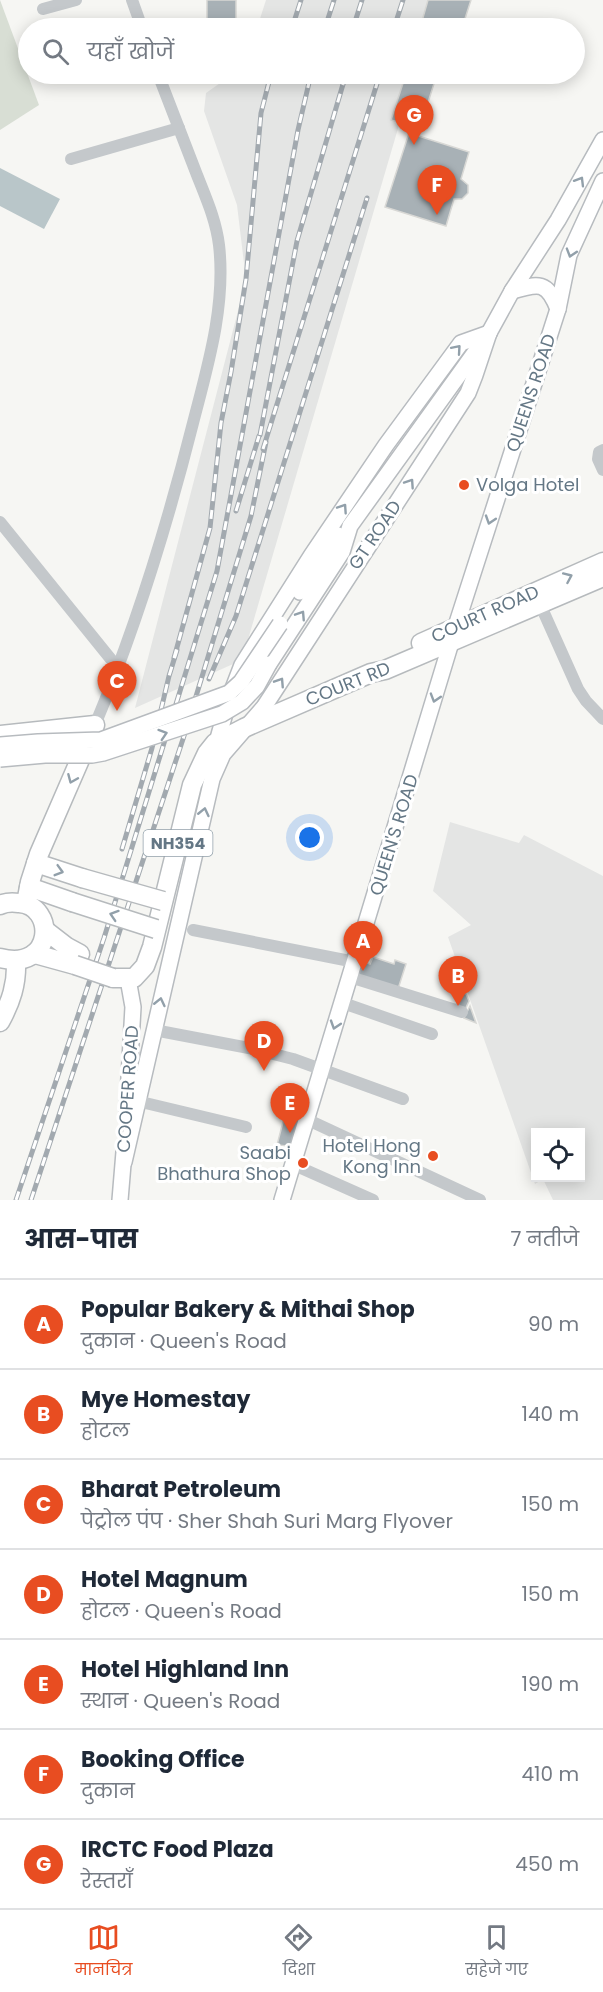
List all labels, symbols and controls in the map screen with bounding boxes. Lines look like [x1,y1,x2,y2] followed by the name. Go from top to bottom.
[18,18,585,84] search box
[39,35,72,68] icon: search
[87,36,174,67] text: यहाँ खोजें
[394,96,434,145] pin: G
[418,166,456,215] pin: F
[573,177,585,187] one-way arrow
[565,247,578,258] one-way arrow
[500,331,561,455] street label: QUEENS ROAD
[450,346,461,356] one-way arrow
[476,472,579,497] place label: Volga Hotel
[457,478,471,492] marker: Volga Hotel
[403,479,414,490] one-way arrow
[342,495,407,574] street label: GT ROAD
[336,504,348,514] one-way arrow
[485,514,498,525] one-way arrow
[561,572,572,584] one-way arrow
[427,579,543,648] street label: COURT ROAD
[294,610,305,621] one-way arrow
[302,655,394,712] street label: COURT RD
[98,662,136,711] pin: C
[273,678,284,689] one-way arrow
[430,692,442,703] one-way arrow
[157,729,168,741] one-way arrow
[363,771,424,899] street label: QUEEN'S ROAD
[67,773,79,784] one-way arrow
[197,808,210,818] one-way arrow
[295,823,324,852] your location
[144,830,213,856] road number: NH354
[53,864,64,876] one-way arrow
[109,910,120,923] one-way arrow
[344,922,382,971] pin: A
[438,956,478,1006] pin: B
[153,997,166,1007] one-way arrow
[330,1019,343,1030] one-way arrow
[244,1022,284,1071] pin: D
[111,1024,144,1153] street label: COOPER ROAD
[270,1084,310,1133] pin: E
[531,1128,585,1182] map controls
[531,1128,585,1182] button: locate
[322,1133,421,1179] place label: Hotel Hong Kong Inn
[157,1140,291,1186] place label: Saabi Bhathura Shop
[426,1149,440,1163] marker: Hotel Hong Kong Inn
[296,1156,310,1170] marker: Saabi Bhathura Shop
[24,1221,138,1257] text: आस-पास
[510,1225,579,1253] text: 7 नतीजे
[81,1294,415,1325] text: Popular Bakery & Mithai Shop
[36,1310,51,1338] text: A
[528,1310,579,1338] text: 90 m
[81,1327,287,1355] text: दुकान · Queen's Road
[81,1384,250,1415] text: Mye Homestay
[37,1400,50,1428] text: B
[522,1400,579,1428] text: 140 m
[81,1417,130,1445] text: होटल
[81,1474,281,1505] text: Bharat Petroleum
[36,1490,51,1518] text: C
[522,1490,579,1518] text: 150 m
[81,1507,453,1535] text: पेट्रोल पंप · Sher Shah Suri Marg Flyover
[81,1564,248,1595] text: Hotel Magnum
[36,1580,51,1608] text: D
[522,1580,579,1608] text: 150 m
[81,1597,282,1625] text: होटल · Queen's Road
[81,1654,289,1685] text: Hotel Highland Inn
[38,1670,49,1698] text: E
[522,1670,579,1698] text: 190 m
[81,1687,280,1715] text: स्थान · Queen's Road
[81,1744,245,1775] text: Booking Office
[38,1760,49,1788] text: F
[522,1760,579,1788] text: 410 m
[81,1777,135,1805] text: दुकान
[81,1834,274,1865] text: IRCTC Food Plaza
[36,1850,51,1878] text: G
[515,1850,579,1878] text: 450 m
[81,1867,133,1895] text: रेस्तराँ
[75,1921,132,1982] tab: मानचित्र
[282,1921,315,1982] tab: दिशा
[465,1921,528,1982] tab: सहेजे गए

